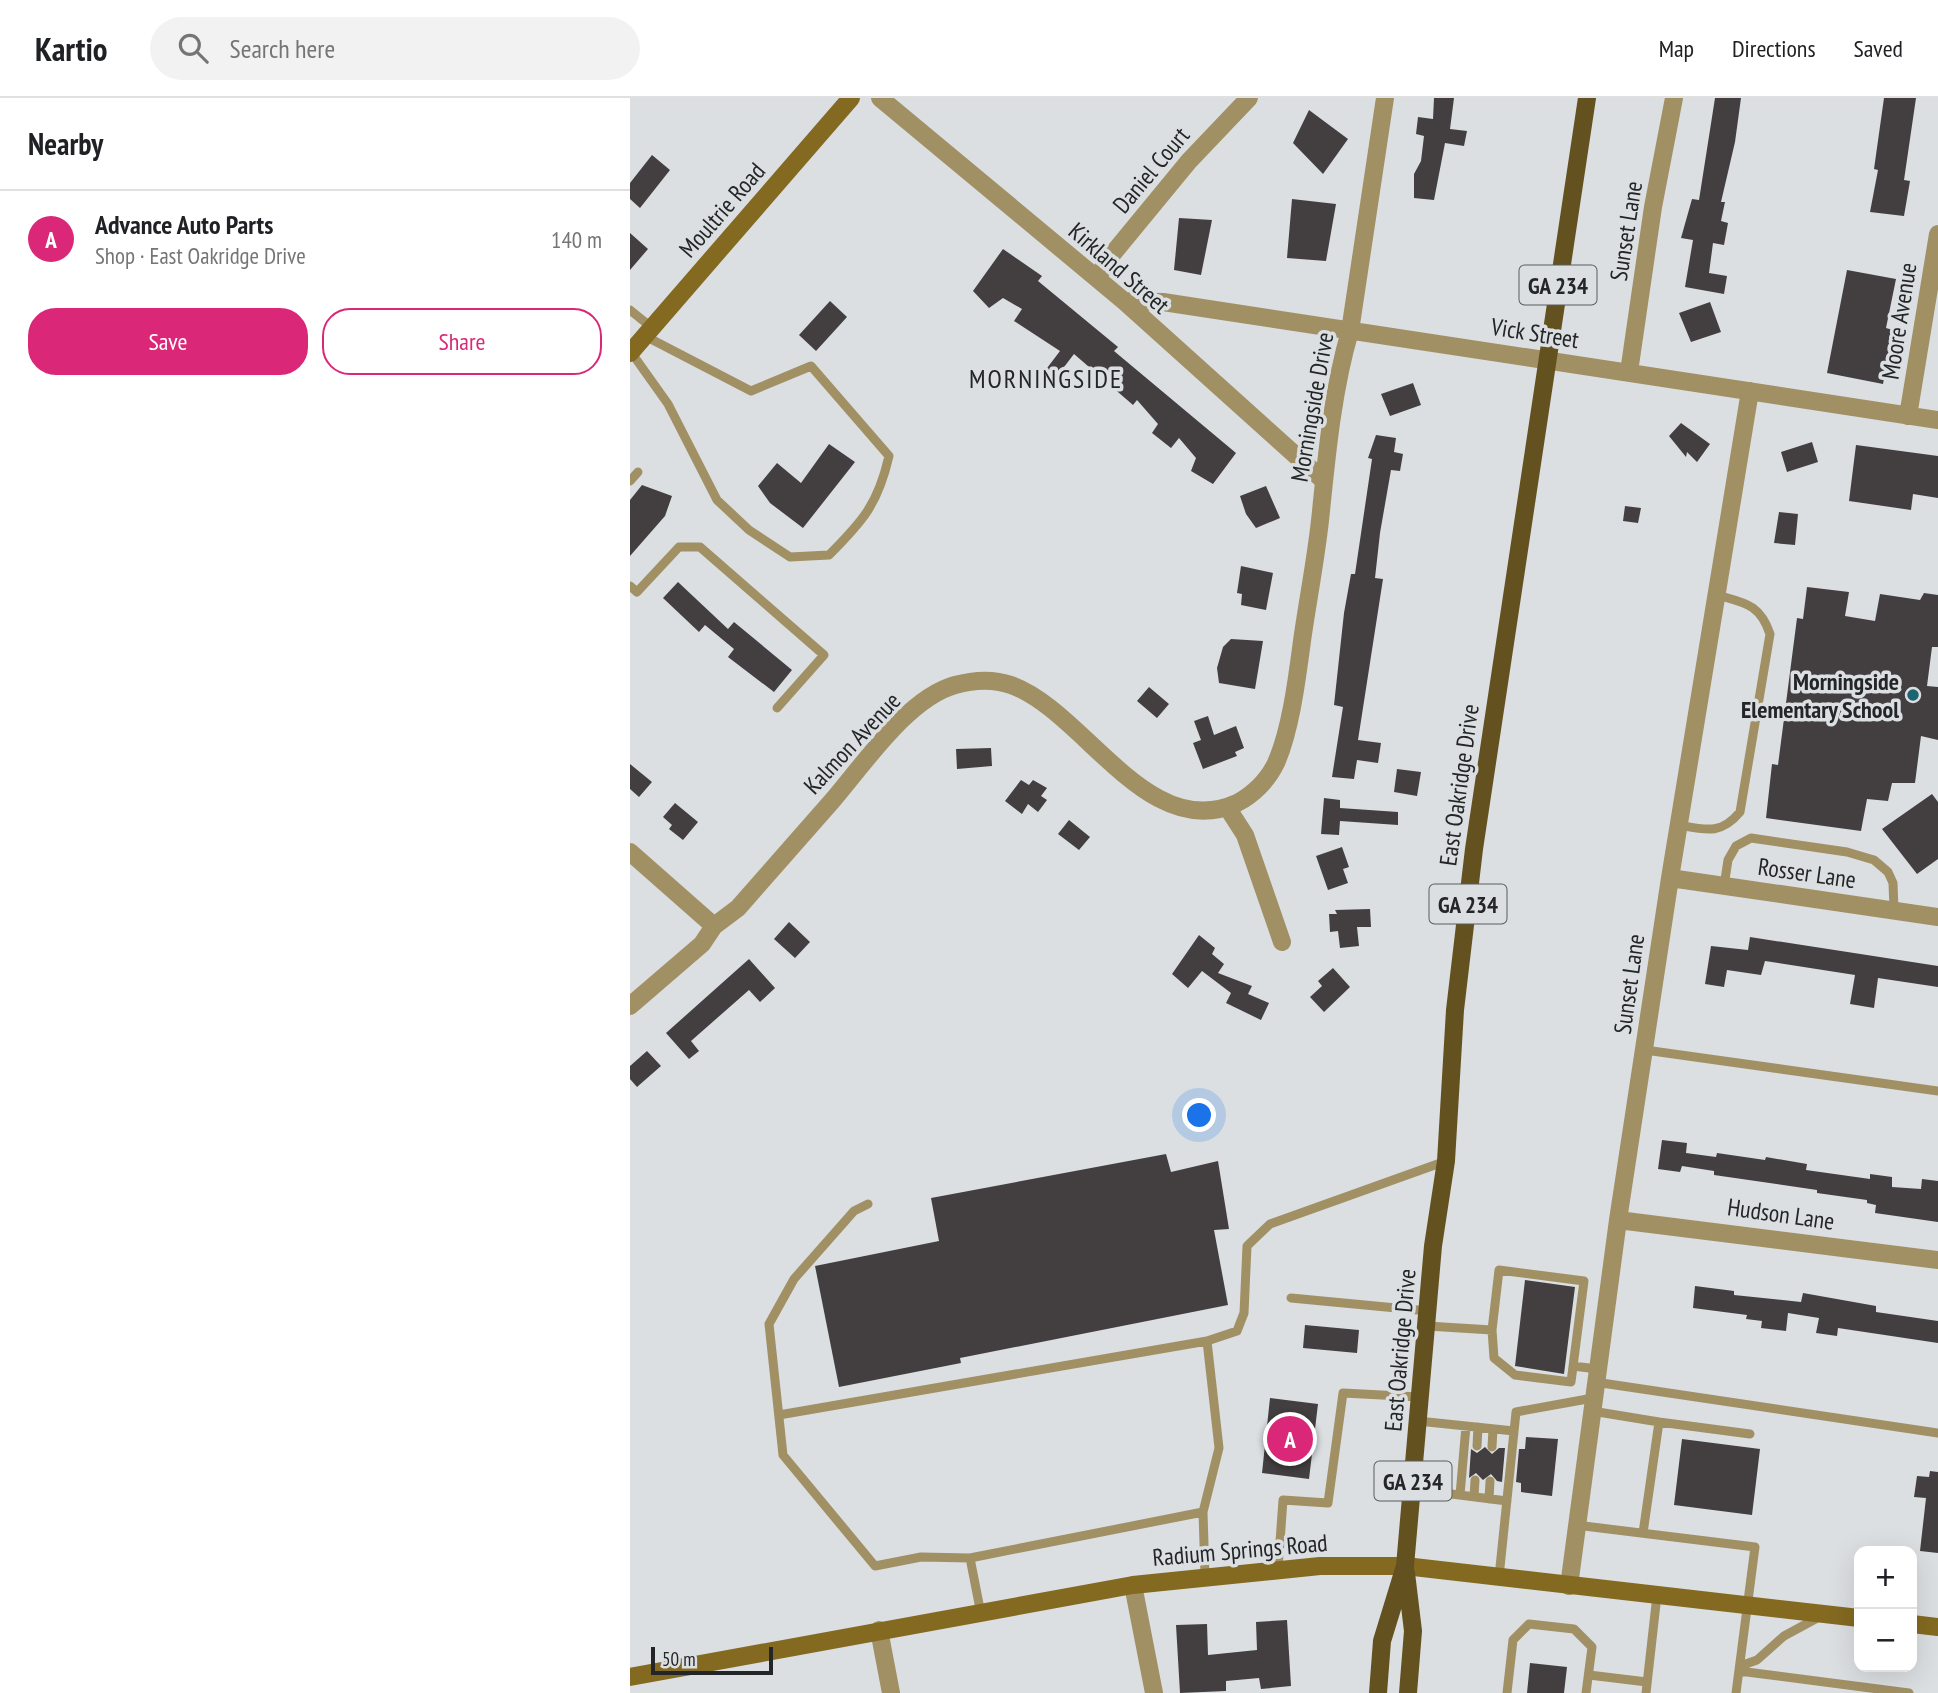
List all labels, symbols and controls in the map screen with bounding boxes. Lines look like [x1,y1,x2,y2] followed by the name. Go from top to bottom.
[150,17,640,80] search box
[35,27,108,70] text: Kartio
[174,29,212,67] icon: search
[230,32,335,65] text: Search here
[1659,33,1694,64] text: Map
[1732,33,1816,64] text: Directions
[1854,33,1903,64] text: Saved
[1106,120,1196,220] street label: Daniel Court
[28,124,103,163] text: Nearby
[672,156,772,264] street label: Moultrie Road
[1603,179,1649,283] street label: Sunset Lane
[95,208,273,241] text: Advance Auto Parts
[1062,216,1176,321] street label: Kirkland Street
[45,225,57,254] text: A
[551,225,602,254] text: 140 m
[95,241,306,270] text: Shop · East Oakridge Drive
[1874,260,1924,382] street label: Moore Avenue
[1520,266,1597,304] road number: GA 234
[28,308,308,375] button: Save
[322,308,602,375] button: Share
[1488,311,1581,355] street label: Vick Street
[1284,330,1340,484] street label: Morningside Drive
[969,362,1123,395] district label: MORNINGSIDE
[1741,666,1899,725] place label: Morningside Elementary School
[797,686,907,800] street label: Kalmon Avenue
[1905,687,1921,703] marker: Morningside Elementary School
[1432,702,1486,868] street label: East Oakridge Drive
[1756,851,1858,895] street label: Rosser Lane
[1430,884,1506,924] road number: GA 234
[1607,932,1651,1036] street label: Sunset Lane
[1182,1098,1216,1132] your location
[1726,1191,1836,1237] street label: Hudson Lane
[1377,1267,1423,1433] street label: East Oakridge Drive
[1267,1413,1313,1465] pin: A
[1374,1462,1452,1500] road number: GA 234
[1151,1527,1329,1573] street label: Radium Springs Road
[1854,1546,1917,1672] map controls
[1854,1546,1917,1609] button: +
[1854,1609,1917,1672] button: −
[651,1644,774,1676] scale bar
[662,1647,696,1671] text: 50 m

